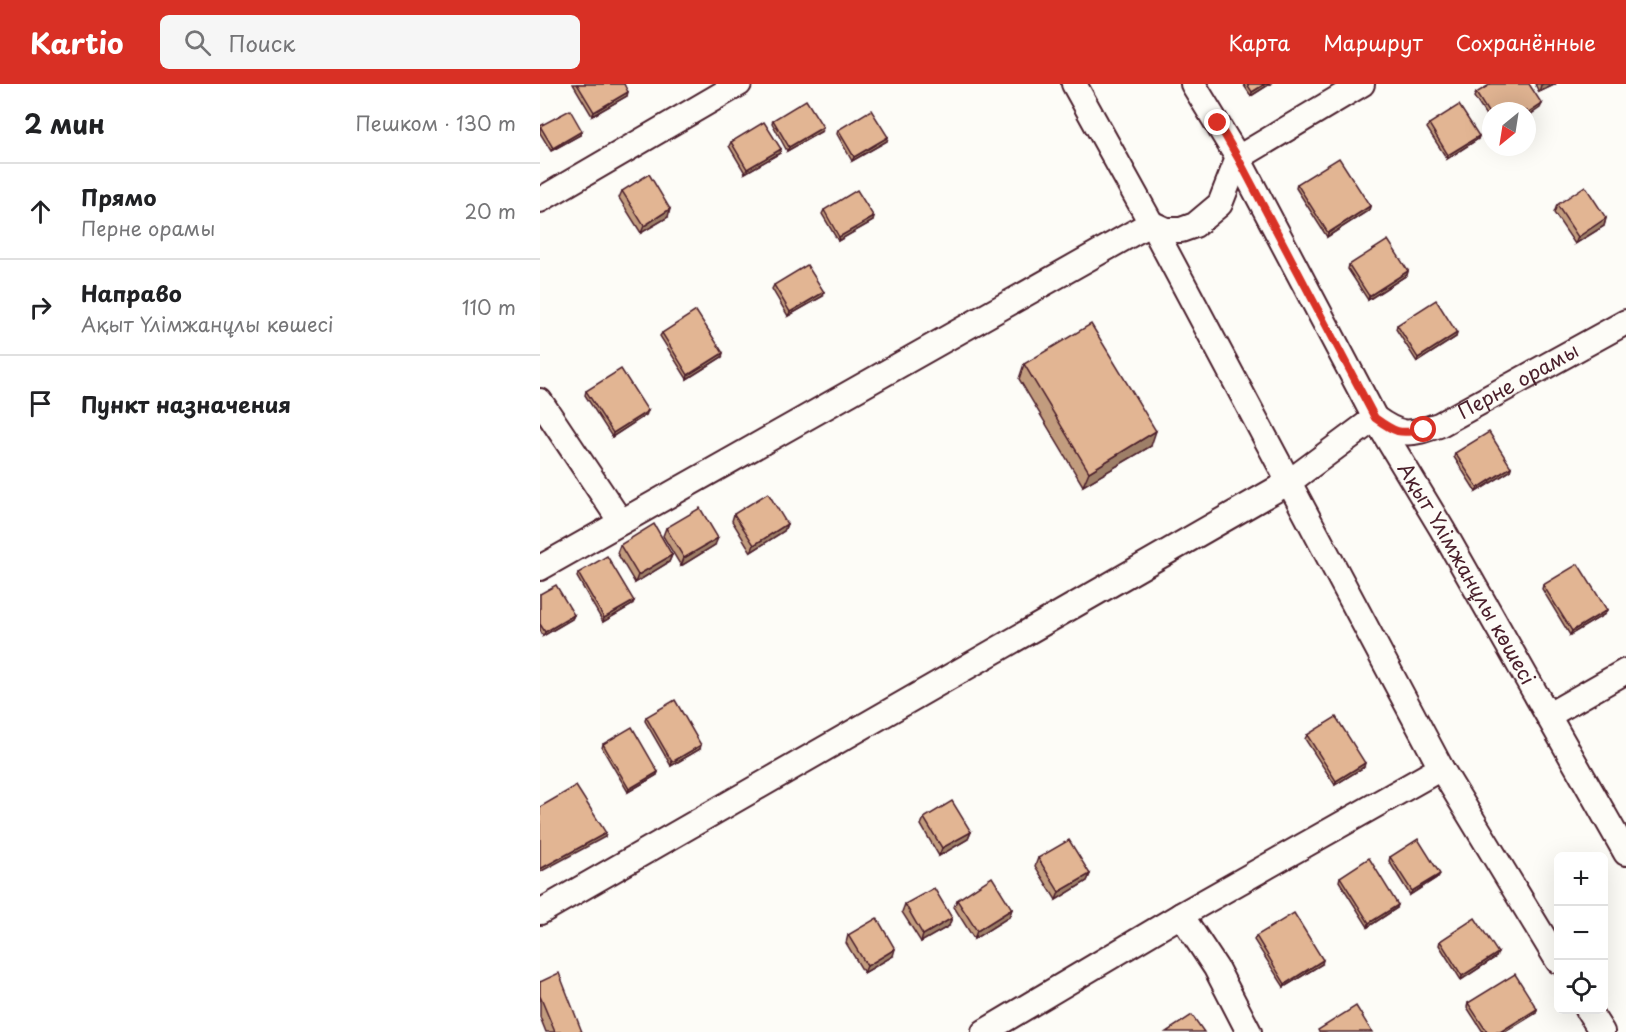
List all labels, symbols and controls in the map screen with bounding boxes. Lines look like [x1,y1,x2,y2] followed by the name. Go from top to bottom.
[160,15,580,69] search box
[30,21,124,64] text: Kartio
[181,26,214,59] icon: search
[229,26,295,59] text: Поиск
[1229,26,1290,58] text: Карта
[1323,26,1423,58] text: Маршрут
[1456,26,1596,58] text: Сохранённые
[1482,102,1536,156] north arrow
[24,104,105,143] text: 2 мин
[355,108,516,138] text: Пешком · 130 m
[1204,109,1230,135] route end
[81,180,156,213] text: Прямо
[24,195,57,228] icon: ahead
[464,196,516,226] text: 20 m
[81,213,215,243] text: Перне орамы
[81,276,182,309] text: Направо
[24,291,57,324] icon: right
[462,292,516,322] text: 110 m
[81,309,334,339] text: Ақыт Үлімжанұлы көшесі
[1452,335,1584,426] street label: Перне орамы
[24,387,57,420] icon: arrive
[81,387,291,420] text: Пункт назначения
[1410,416,1436,442] route start
[1391,456,1543,690] street label: Ақыт Үлімжанұлы көшесі
[1554,852,1608,1014] map controls
[1554,852,1608,906] button: +
[1554,906,1608,960] button: −
[1554,960,1608,1014] button: locate

